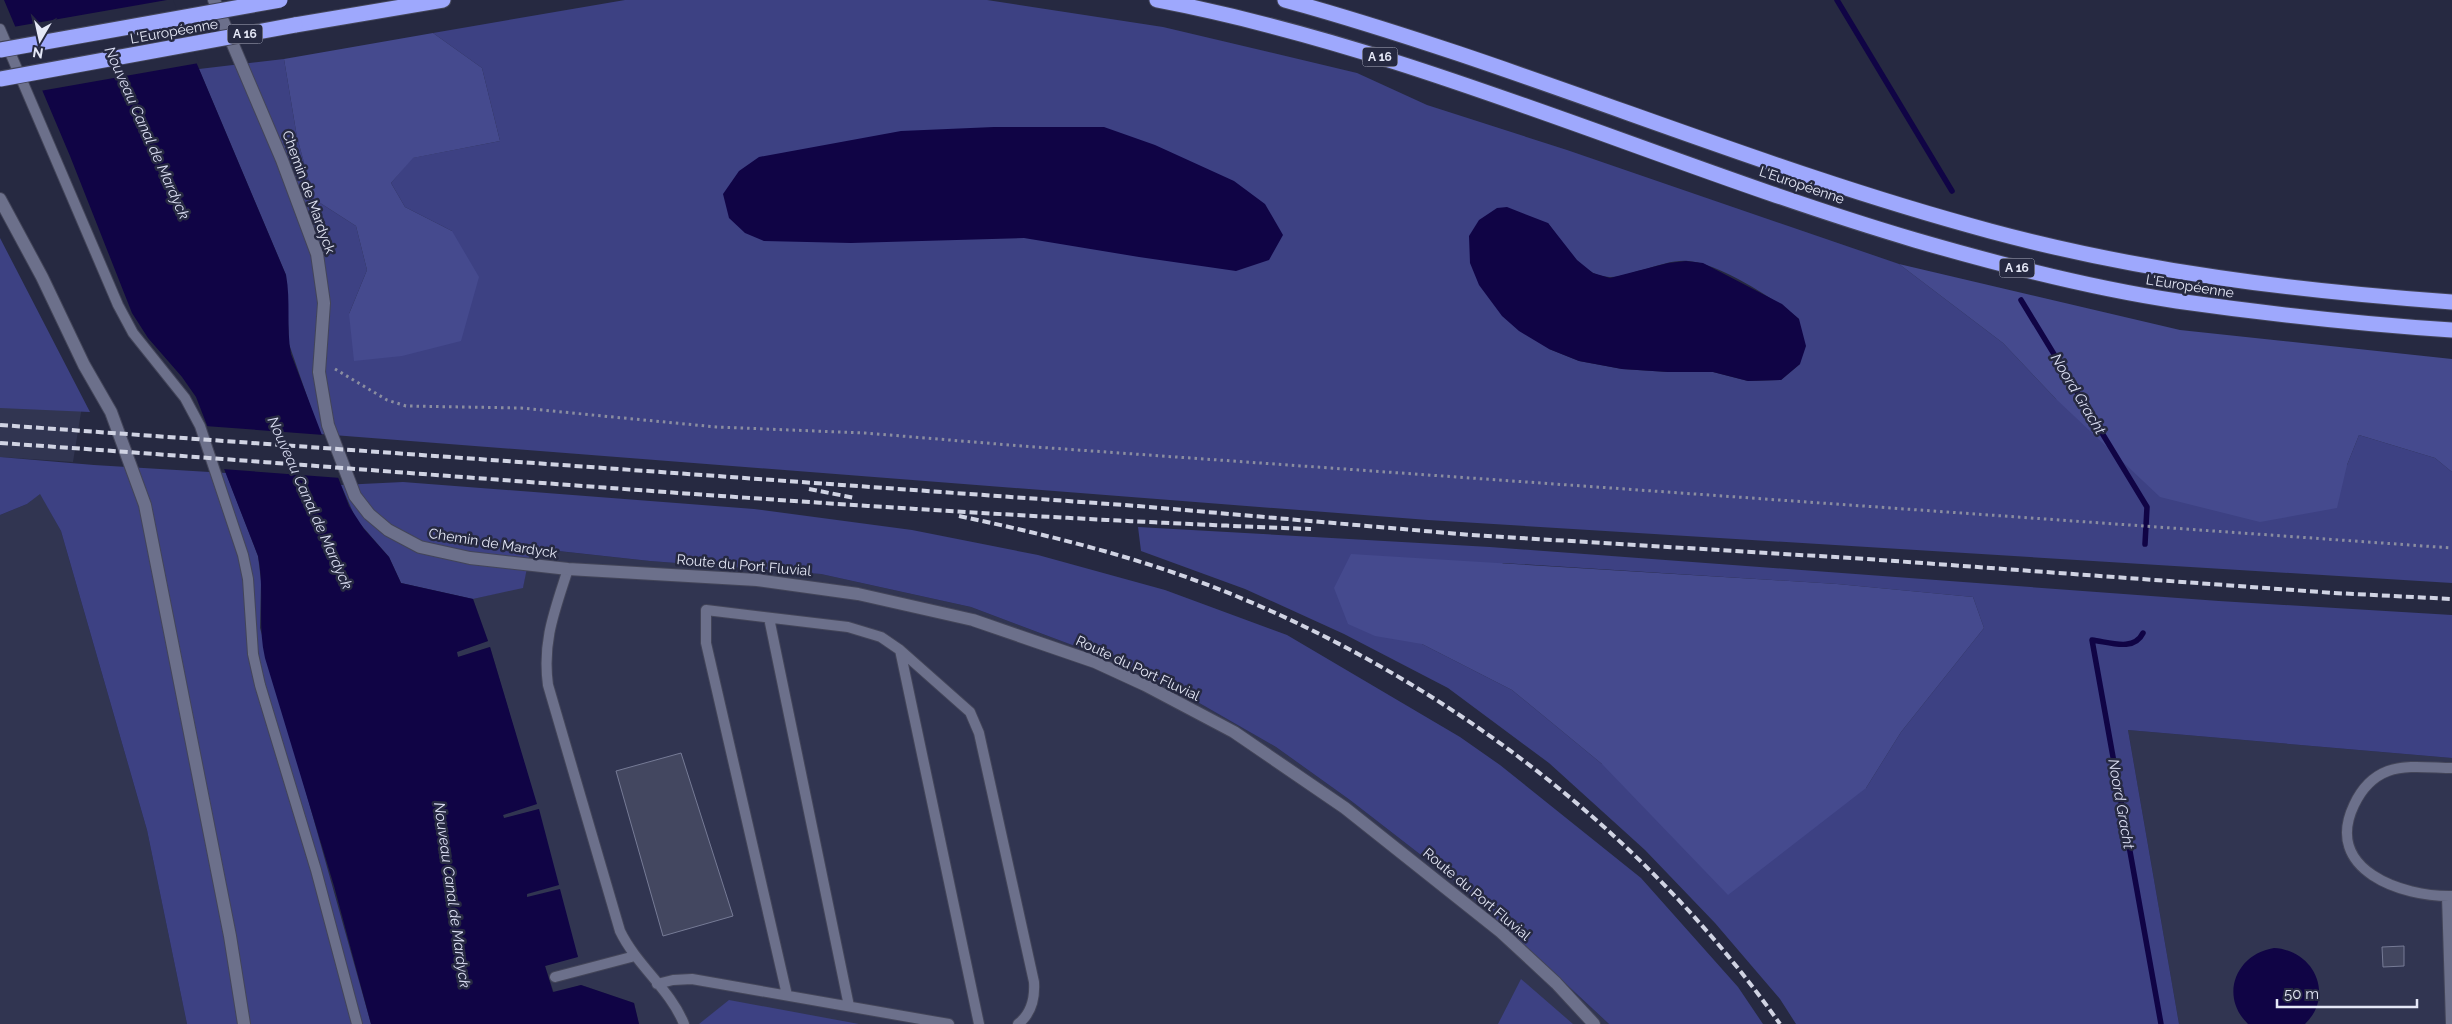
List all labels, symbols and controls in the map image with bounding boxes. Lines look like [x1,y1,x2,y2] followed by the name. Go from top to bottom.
[15,15,65,65] north arrow
[129,15,219,47] street label: L'Européenne
[228,24,262,44] road number: A 16
[31,44,44,62] text: N
[101,44,193,222] water label: Nouveau Canal de Mardyck
[1362,48,1398,66] road number: A 16
[279,128,339,256] street label: Chemin de Mardyck
[1757,163,1847,207] street label: L'Européenne
[2000,258,2034,278] road number: A 16
[2145,271,2235,301] street label: L'Européenne
[2047,350,2109,438] water label: Noord Gracht
[264,414,356,592] water label: Nouveau Canal de Mardyck
[428,525,559,561] street label: Chemin de Mardyck
[676,551,812,579] street label: Route du Port Fluvial
[1073,632,1203,704] street label: Route du Port Fluvial
[2104,758,2138,851] water label: Noord Gracht
[430,801,474,989] water label: Nouveau Canal de Mardyck
[1420,845,1534,944] street label: Route du Port Fluvial
[2277,976,2417,1008] scale bar
[2284,985,2319,1003] text: 50 m

